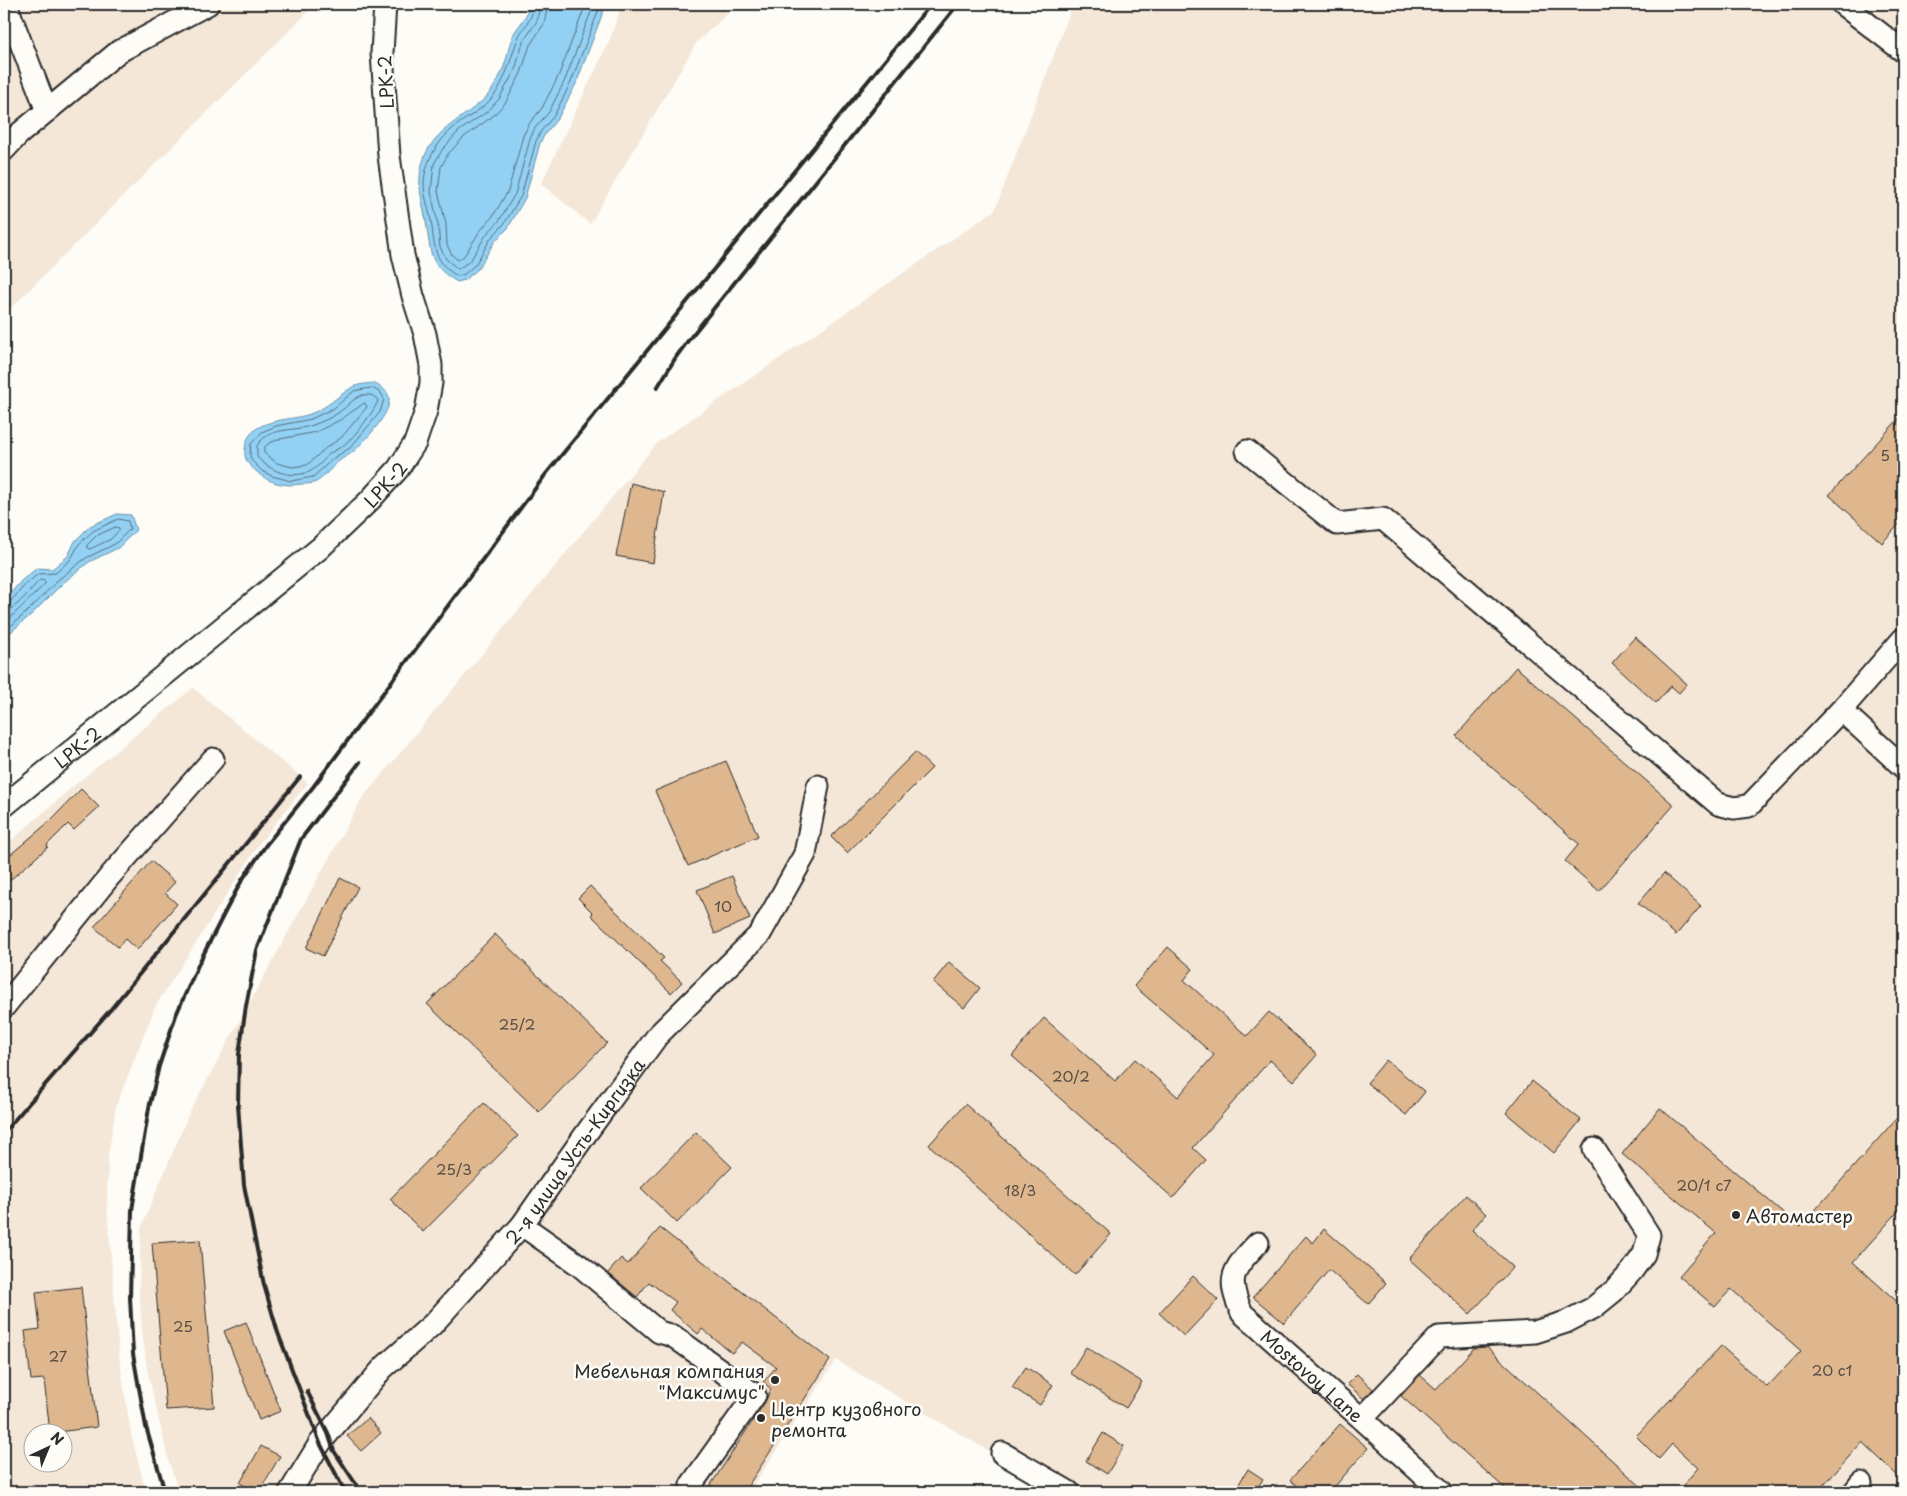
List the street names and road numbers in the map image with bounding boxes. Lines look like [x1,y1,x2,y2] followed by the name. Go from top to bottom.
[370,54,400,110] street label: LPK-2
[357,456,413,513] street label: LPK-2
[47,719,106,774] street label: LPK-2
[498,1051,651,1250] street label: 2-я улица Усть-Киргизка
[1255,1323,1370,1428] street label: Mostovoy Lane

